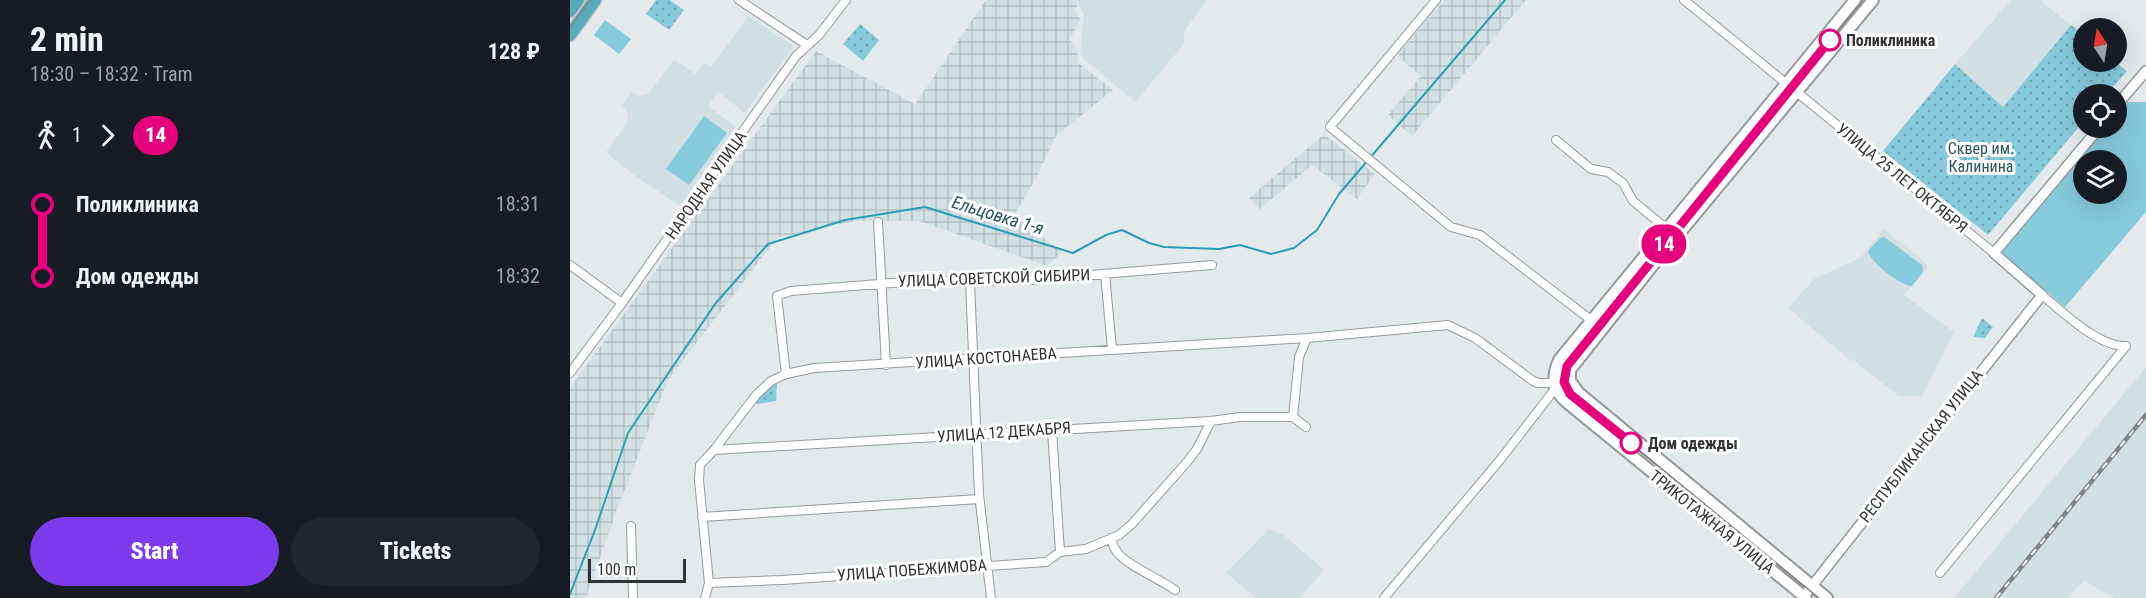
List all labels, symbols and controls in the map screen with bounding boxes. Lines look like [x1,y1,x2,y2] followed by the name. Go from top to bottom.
[2073,18,2127,72] north arrow
[2073,18,2127,204] map controls
[30,20,104,59] text: 2 min
[1819,29,1841,51] marker: Поликлиника
[1846,31,1936,50] place label: Поликлиника
[488,39,540,64] text: 128 ₽
[30,62,193,86] text: 18:30 – 18:32 · Tram
[2073,84,2127,138] button: locate
[30,119,63,152] icon: walk
[91,119,124,152] icon: forward
[1833,119,1971,237] street label: УЛИЦА 25 ЛЕТ ОКТЯБРЯ
[72,123,82,147] text: 1
[145,123,166,147] text: 14
[662,127,750,243] street label: НАРОДНАЯ УЛИЦА
[1948,139,2014,176] park label: Сквер им. Калинина
[2073,150,2127,204] button: layers
[950,191,1046,239] water label: Ельцовка 1-я
[76,192,199,217] text: Поликлиника
[496,192,540,216] text: 18:31
[1637,224,1691,264] line badge: 14
[1653,232,1675,256] text: 14
[76,264,199,289] text: Дом одежды
[496,264,540,288] text: 18:32
[897,265,1091,291] street label: УЛИЦА СОВЕТСКОЙ СИБИРИ
[915,344,1057,372] street label: УЛИЦА КОСТОНАЕВА
[1855,366,1987,526] street label: РЕСПУБЛИКАНСКАЯ УЛИЦА
[936,418,1072,446] street label: УЛИЦА 12 ДЕКАБРЯ
[1620,432,1642,454] marker: Дом одежды
[1648,434,1738,453] place label: Дом одежды
[1646,466,1778,578] street label: ТРИКОТАЖНАЯ УЛИЦА
[30,517,279,586] button: Start
[291,517,540,586] button: Tickets
[837,555,987,585] street label: УЛИЦА ПОБЕЖИМОВА
[588,556,686,584] scale bar
[597,560,636,579] text: 100 m

